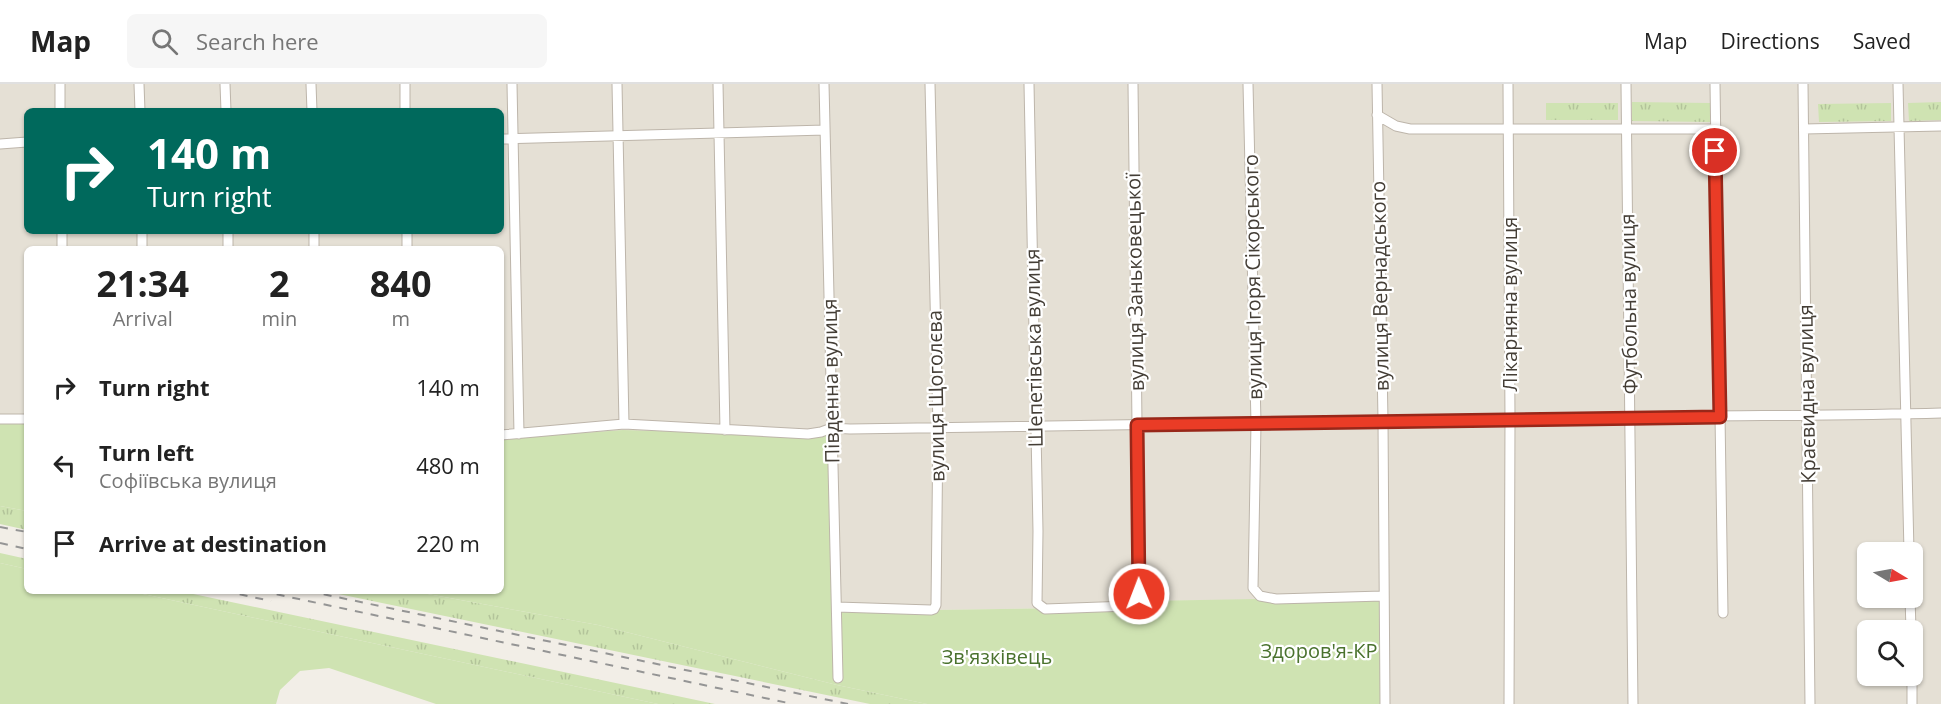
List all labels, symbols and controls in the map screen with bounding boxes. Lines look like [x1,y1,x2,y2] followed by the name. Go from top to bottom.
[127,14,547,68] search box
[30,22,91,60] text: Map
[148,25,181,58] icon: search
[196,26,319,56] text: Search here
[1644,27,1687,55] text: Map
[1720,27,1820,55] text: Directions
[1853,27,1911,55] text: Saved
[147,124,271,181] text: 140 m
[1689,125,1740,176] pin
[48,132,126,210] icon: right
[1698,134,1731,167] icon: arrive
[1237,154,1268,400] street label: вулиця Ігоря Сікорського
[1119,172,1150,391] street label: вулиця Заньковецької
[147,178,272,215] text: Turn right
[1364,181,1395,391] street label: вулиця Вернадського
[1613,213,1644,395] street label: Футбольна вулиця
[1496,217,1523,391] street label: Лікарняна вулиця
[1018,248,1049,448] street label: Шепетівська вулиця
[96,259,189,308] text: 21:34
[269,259,290,308] text: 2
[370,259,432,308] text: 840
[816,298,845,464] street label: Південна вулиця
[1791,304,1822,484] street label: Краєвидна вулиця
[113,305,173,332] text: Arrival
[261,305,297,332] text: min
[391,305,410,332] text: m
[921,310,950,482] street label: вулиця Щоголєва
[48,371,81,404] icon: right
[99,372,210,402] text: Turn right
[416,372,480,402] text: 140 m
[99,437,194,467] text: Turn left
[48,449,81,482] icon: left
[416,450,480,480] text: 480 m
[99,467,277,494] text: Софіївська вулиця
[48,527,81,560] icon: arrive
[99,528,327,558] text: Arrive at destination
[416,528,480,558] text: 220 m
[1857,542,1923,608] north arrow
[1857,542,1923,686] map controls
[1107,562,1171,626] position arrow
[1857,620,1923,686] button: search
[1260,637,1378,664] park label: Здоров'я-КР
[942,643,1052,670] park label: Зв'язківець

